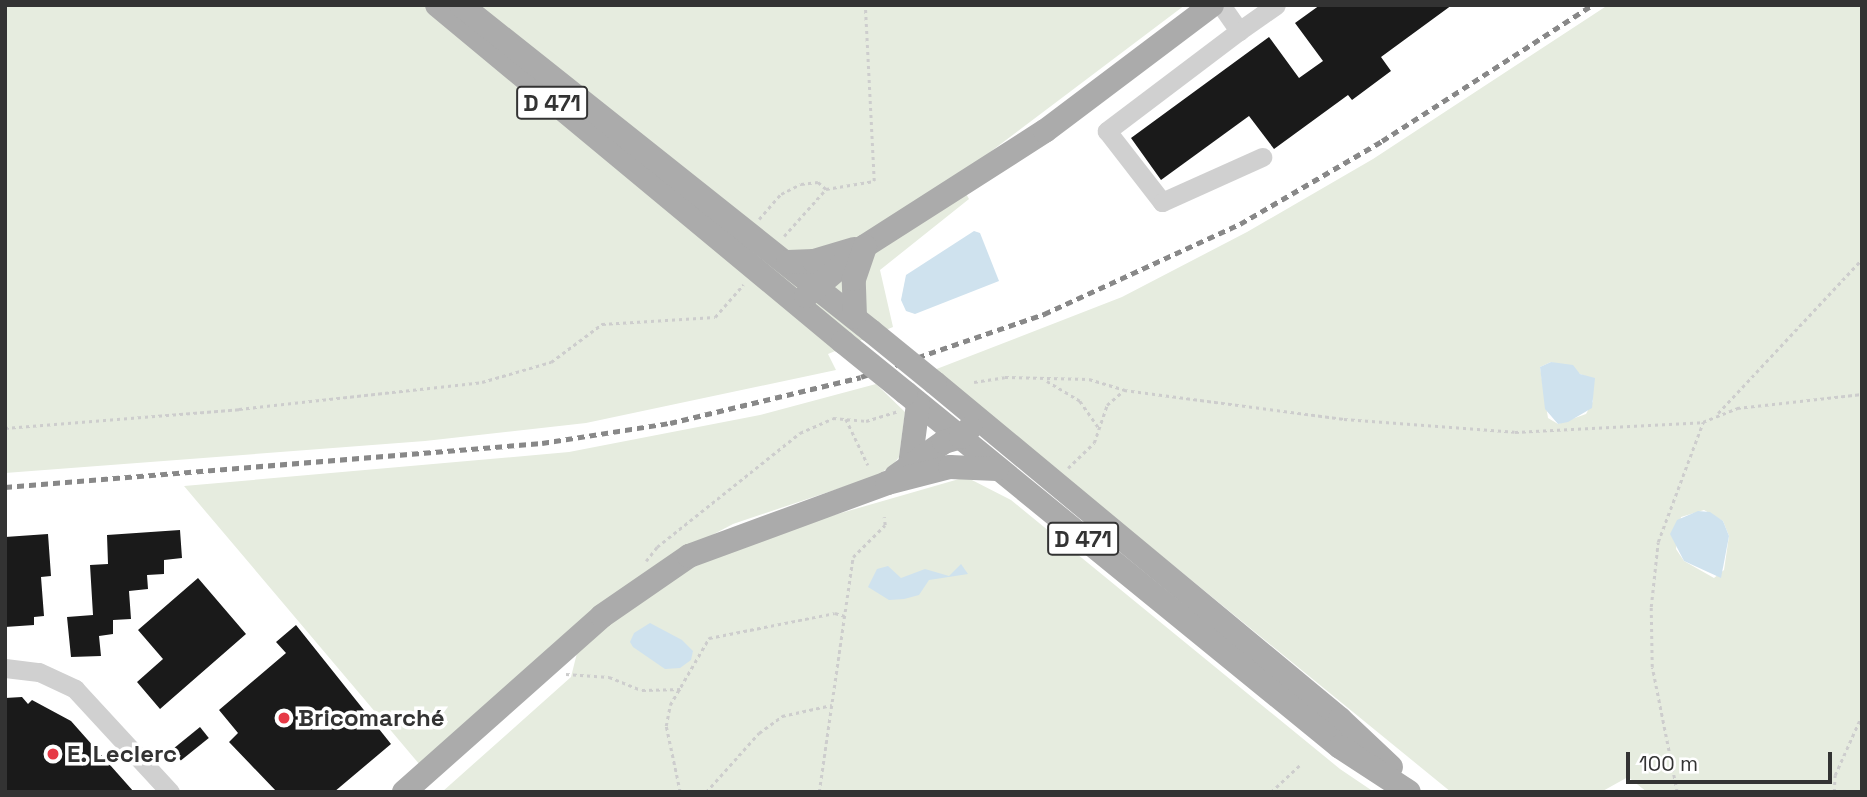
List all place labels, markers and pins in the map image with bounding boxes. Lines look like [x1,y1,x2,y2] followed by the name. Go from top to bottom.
[298,704,445,732] place label: Bricomarché
[276,710,292,726] marker: Bricomarché
[67,740,178,768] place label: E. Leclerc
[45,746,61,762] marker: E. Leclerc

